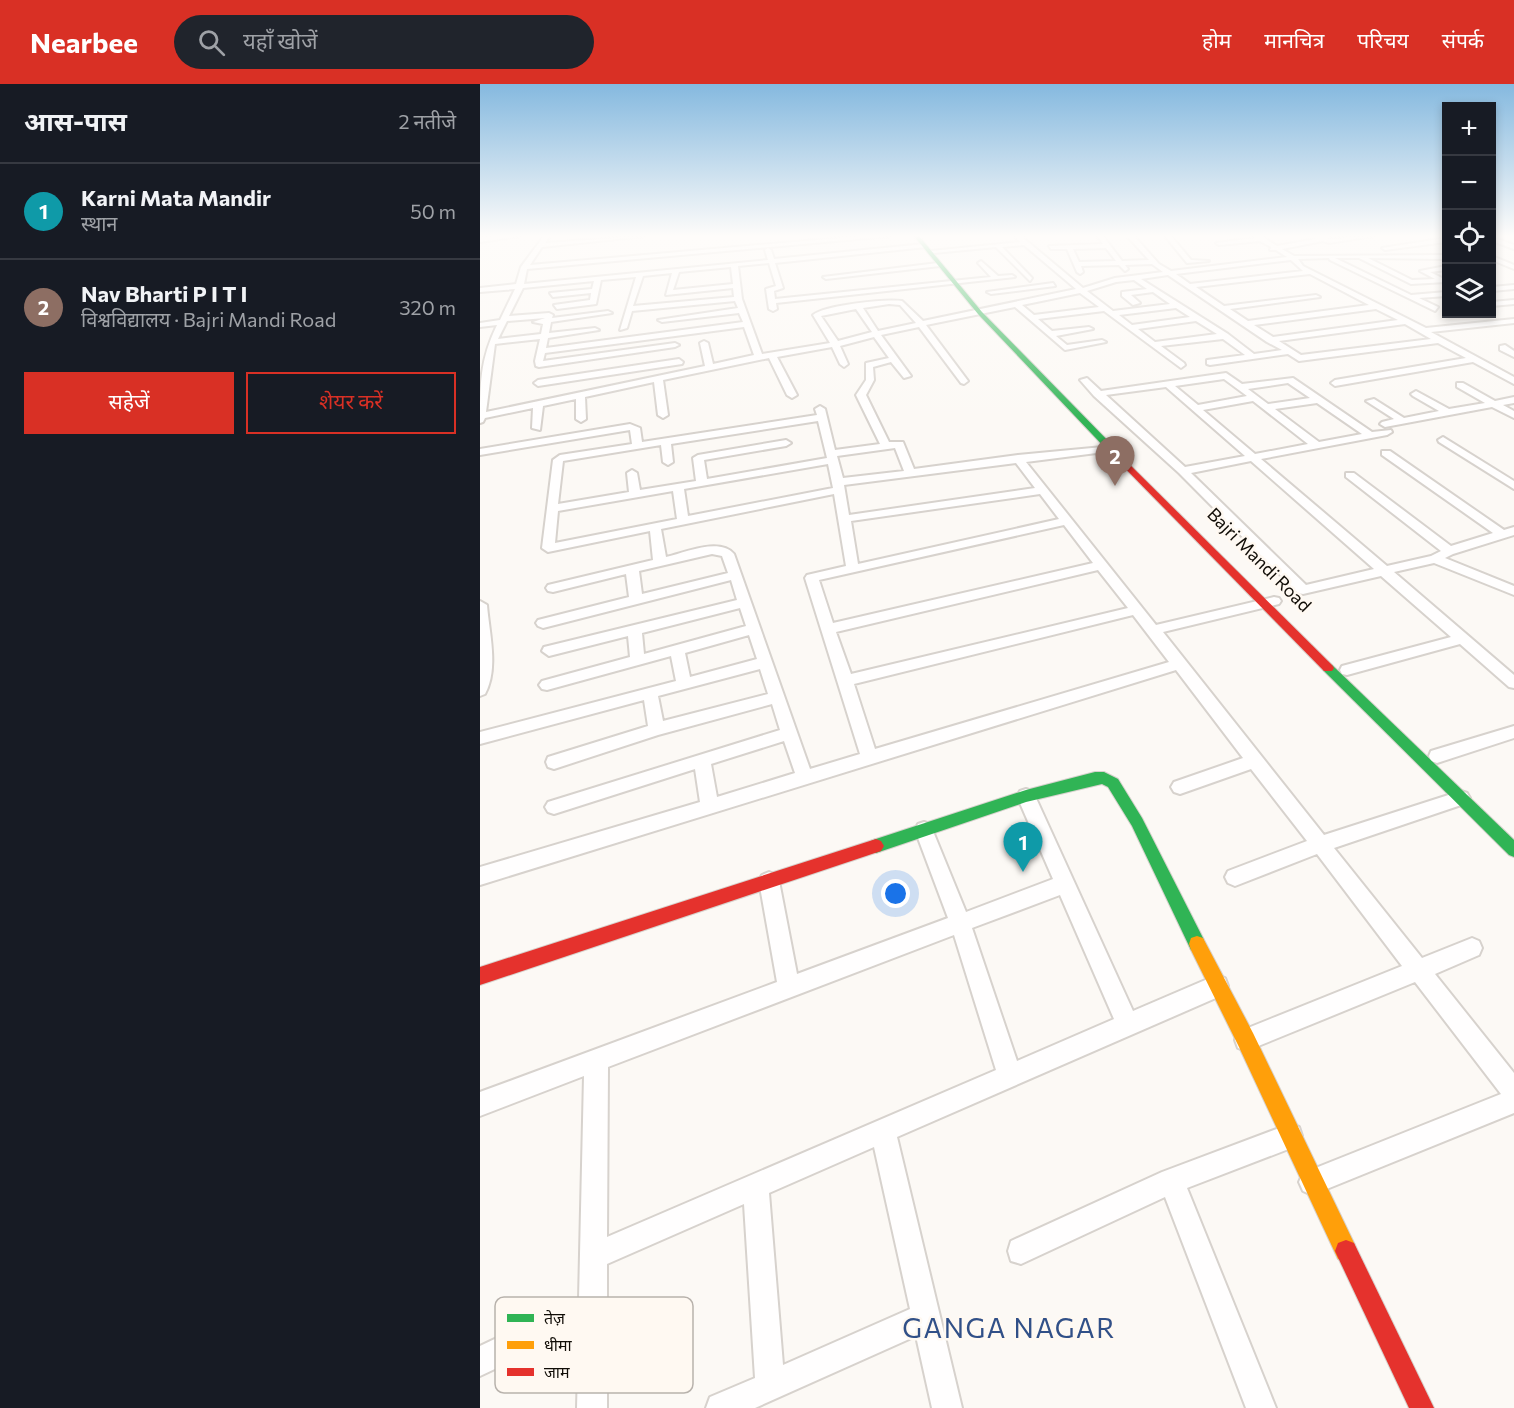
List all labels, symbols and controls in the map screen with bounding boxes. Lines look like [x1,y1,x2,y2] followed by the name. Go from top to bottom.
[174,15,594,69] search box
[30,25,138,59] text: Nearbee
[195,26,228,59] icon: search
[243,27,317,54] text: यहाँ खोजें
[1202,27,1231,52] text: होम
[1264,27,1324,52] text: मानचित्र
[1357,27,1409,52] text: परिचय
[1442,27,1484,52] text: संपर्क
[1442,102,1496,318] map controls
[1442,102,1496,156] button: +
[24,105,127,136] text: आस-पास
[399,109,456,133] text: 2 नतीजे
[1442,156,1496,210] button: −
[81,184,271,211] text: Karni Mata Mandir
[39,199,48,223] text: 1
[410,199,456,223] text: 50 m
[1442,210,1496,264] button: locate
[81,211,117,235] text: स्थान
[1442,264,1496,318] button: layers
[81,280,247,307] text: Nav Bharti P I T I
[38,295,49,319] text: 2
[399,295,456,319] text: 320 m
[81,307,336,331] text: विश्वविद्यालय · Bajri Mandi Road
[24,372,234,434] button: सहेजें
[246,372,456,434] button: शेयर करें
[1096,436,1134,486] pin: 2
[1203,503,1316,616] street label: Bajri Mandi Road
[1004,822,1042,872] pin: 1
[881,879,910,908] your location
[495,1297,693,1393] legend
[544,1308,566,1327] text: तेज़
[902,1311,1116,1344] district label: GANGA NAGAR
[544,1335,573,1354] text: धीमा
[544,1362,570,1381] text: जाम

